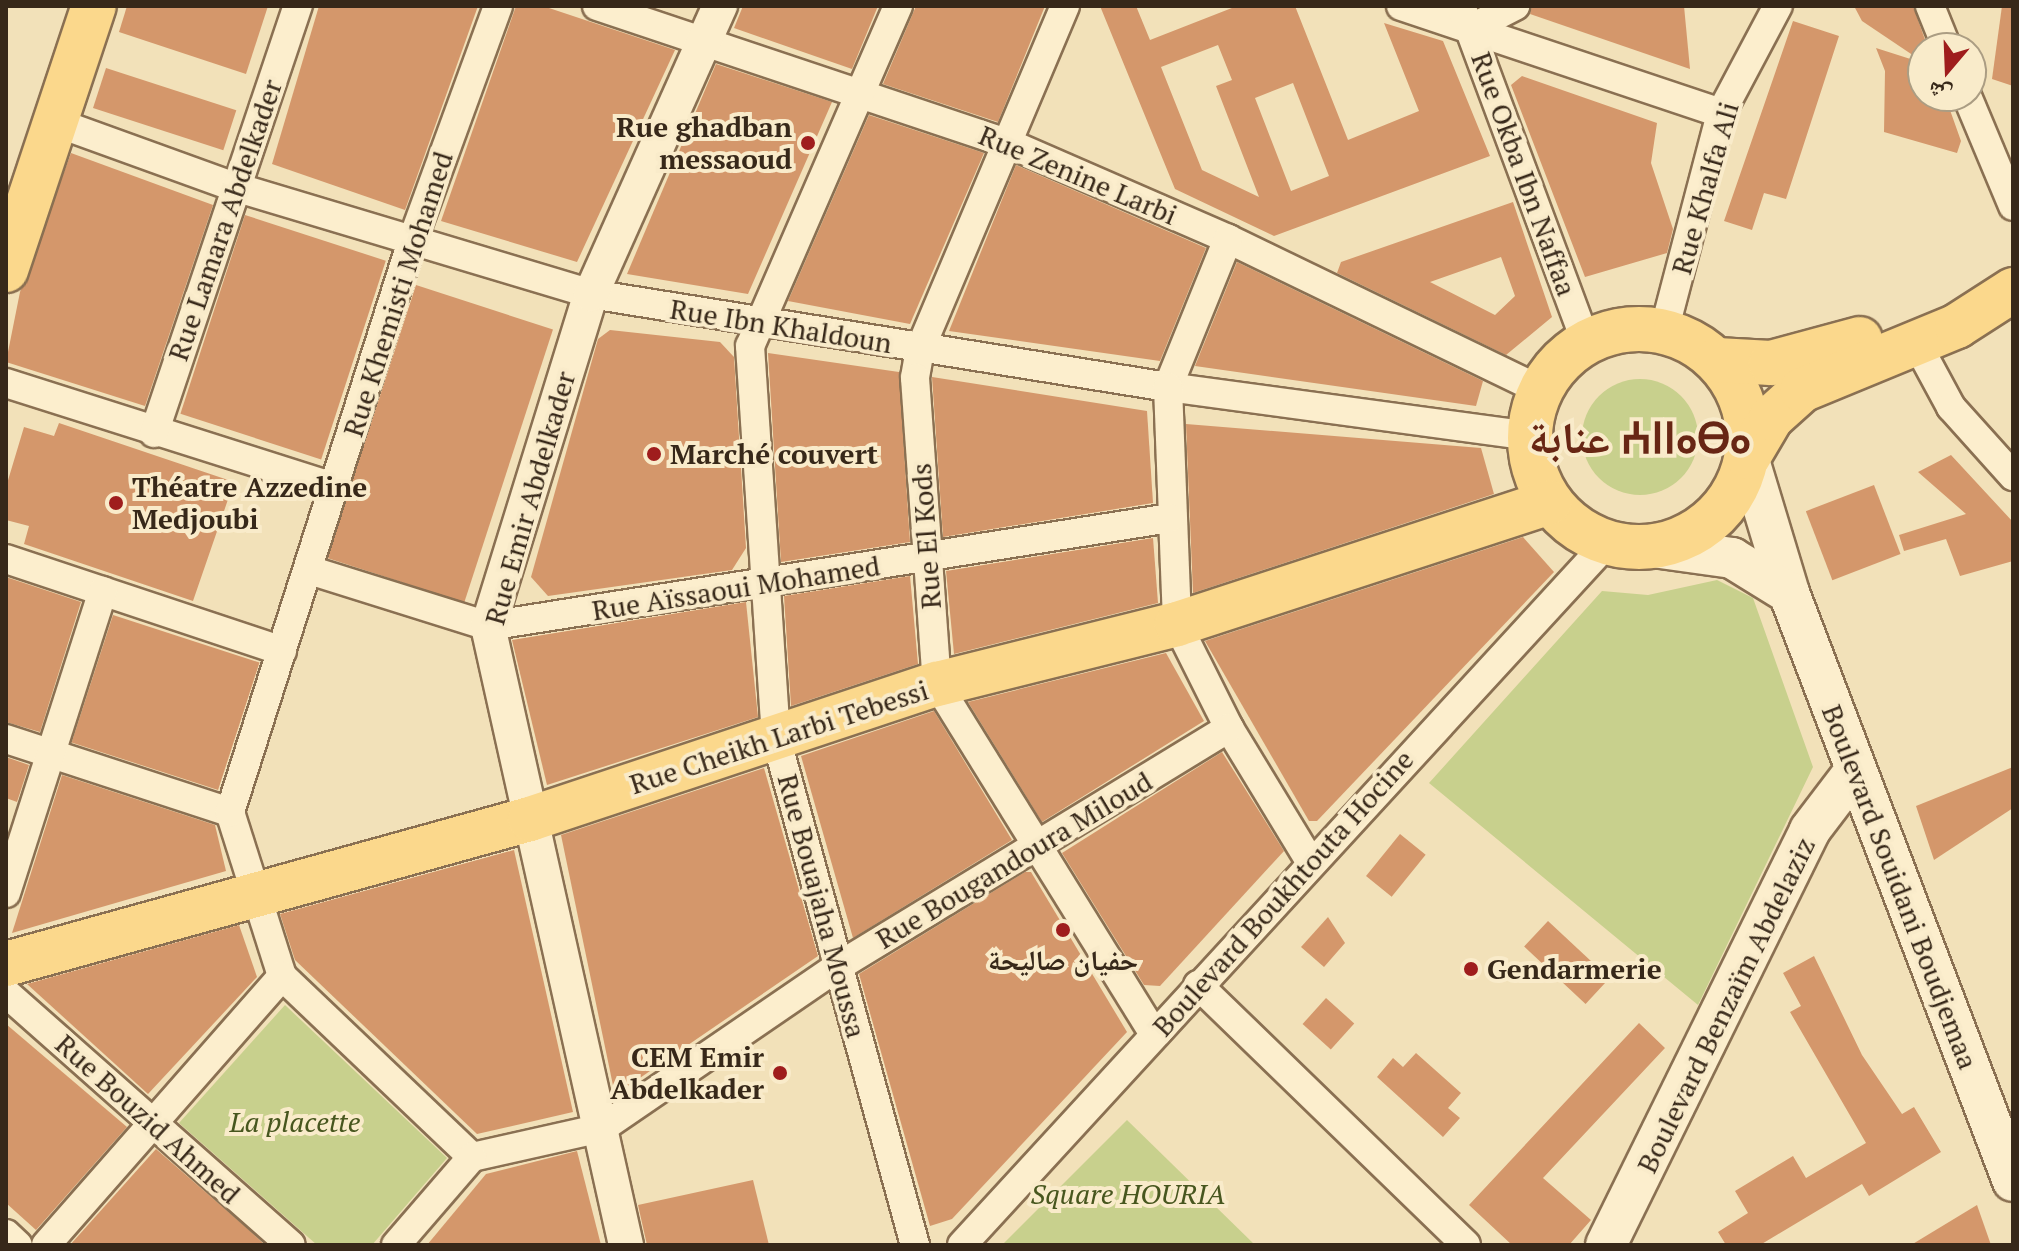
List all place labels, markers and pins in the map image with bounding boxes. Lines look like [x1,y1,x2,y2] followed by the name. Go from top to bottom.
[616,110,792,176] place label: Rue ghadban messaoud
[799,134,817,152] marker: Rue ghadban messaoud
[670,437,878,471] place label: Marché couvert
[645,445,663,463] marker: Marché couvert
[132,470,368,536] place label: Théatre Azzedine Medjoubi
[107,494,125,512] marker: Théatre Azzedine Medjoubi
[1054,921,1072,939] marker: حفيان صاليحة
[988,943,1138,977] place label: حفيان صاليحة
[1487,952,1662,986] place label: Gendarmerie
[1462,960,1480,978] marker: Gendarmerie
[610,1040,764,1106] place label: CEM Emir Abdelkader
[771,1064,789,1082] marker: CEM Emir Abdelkader

